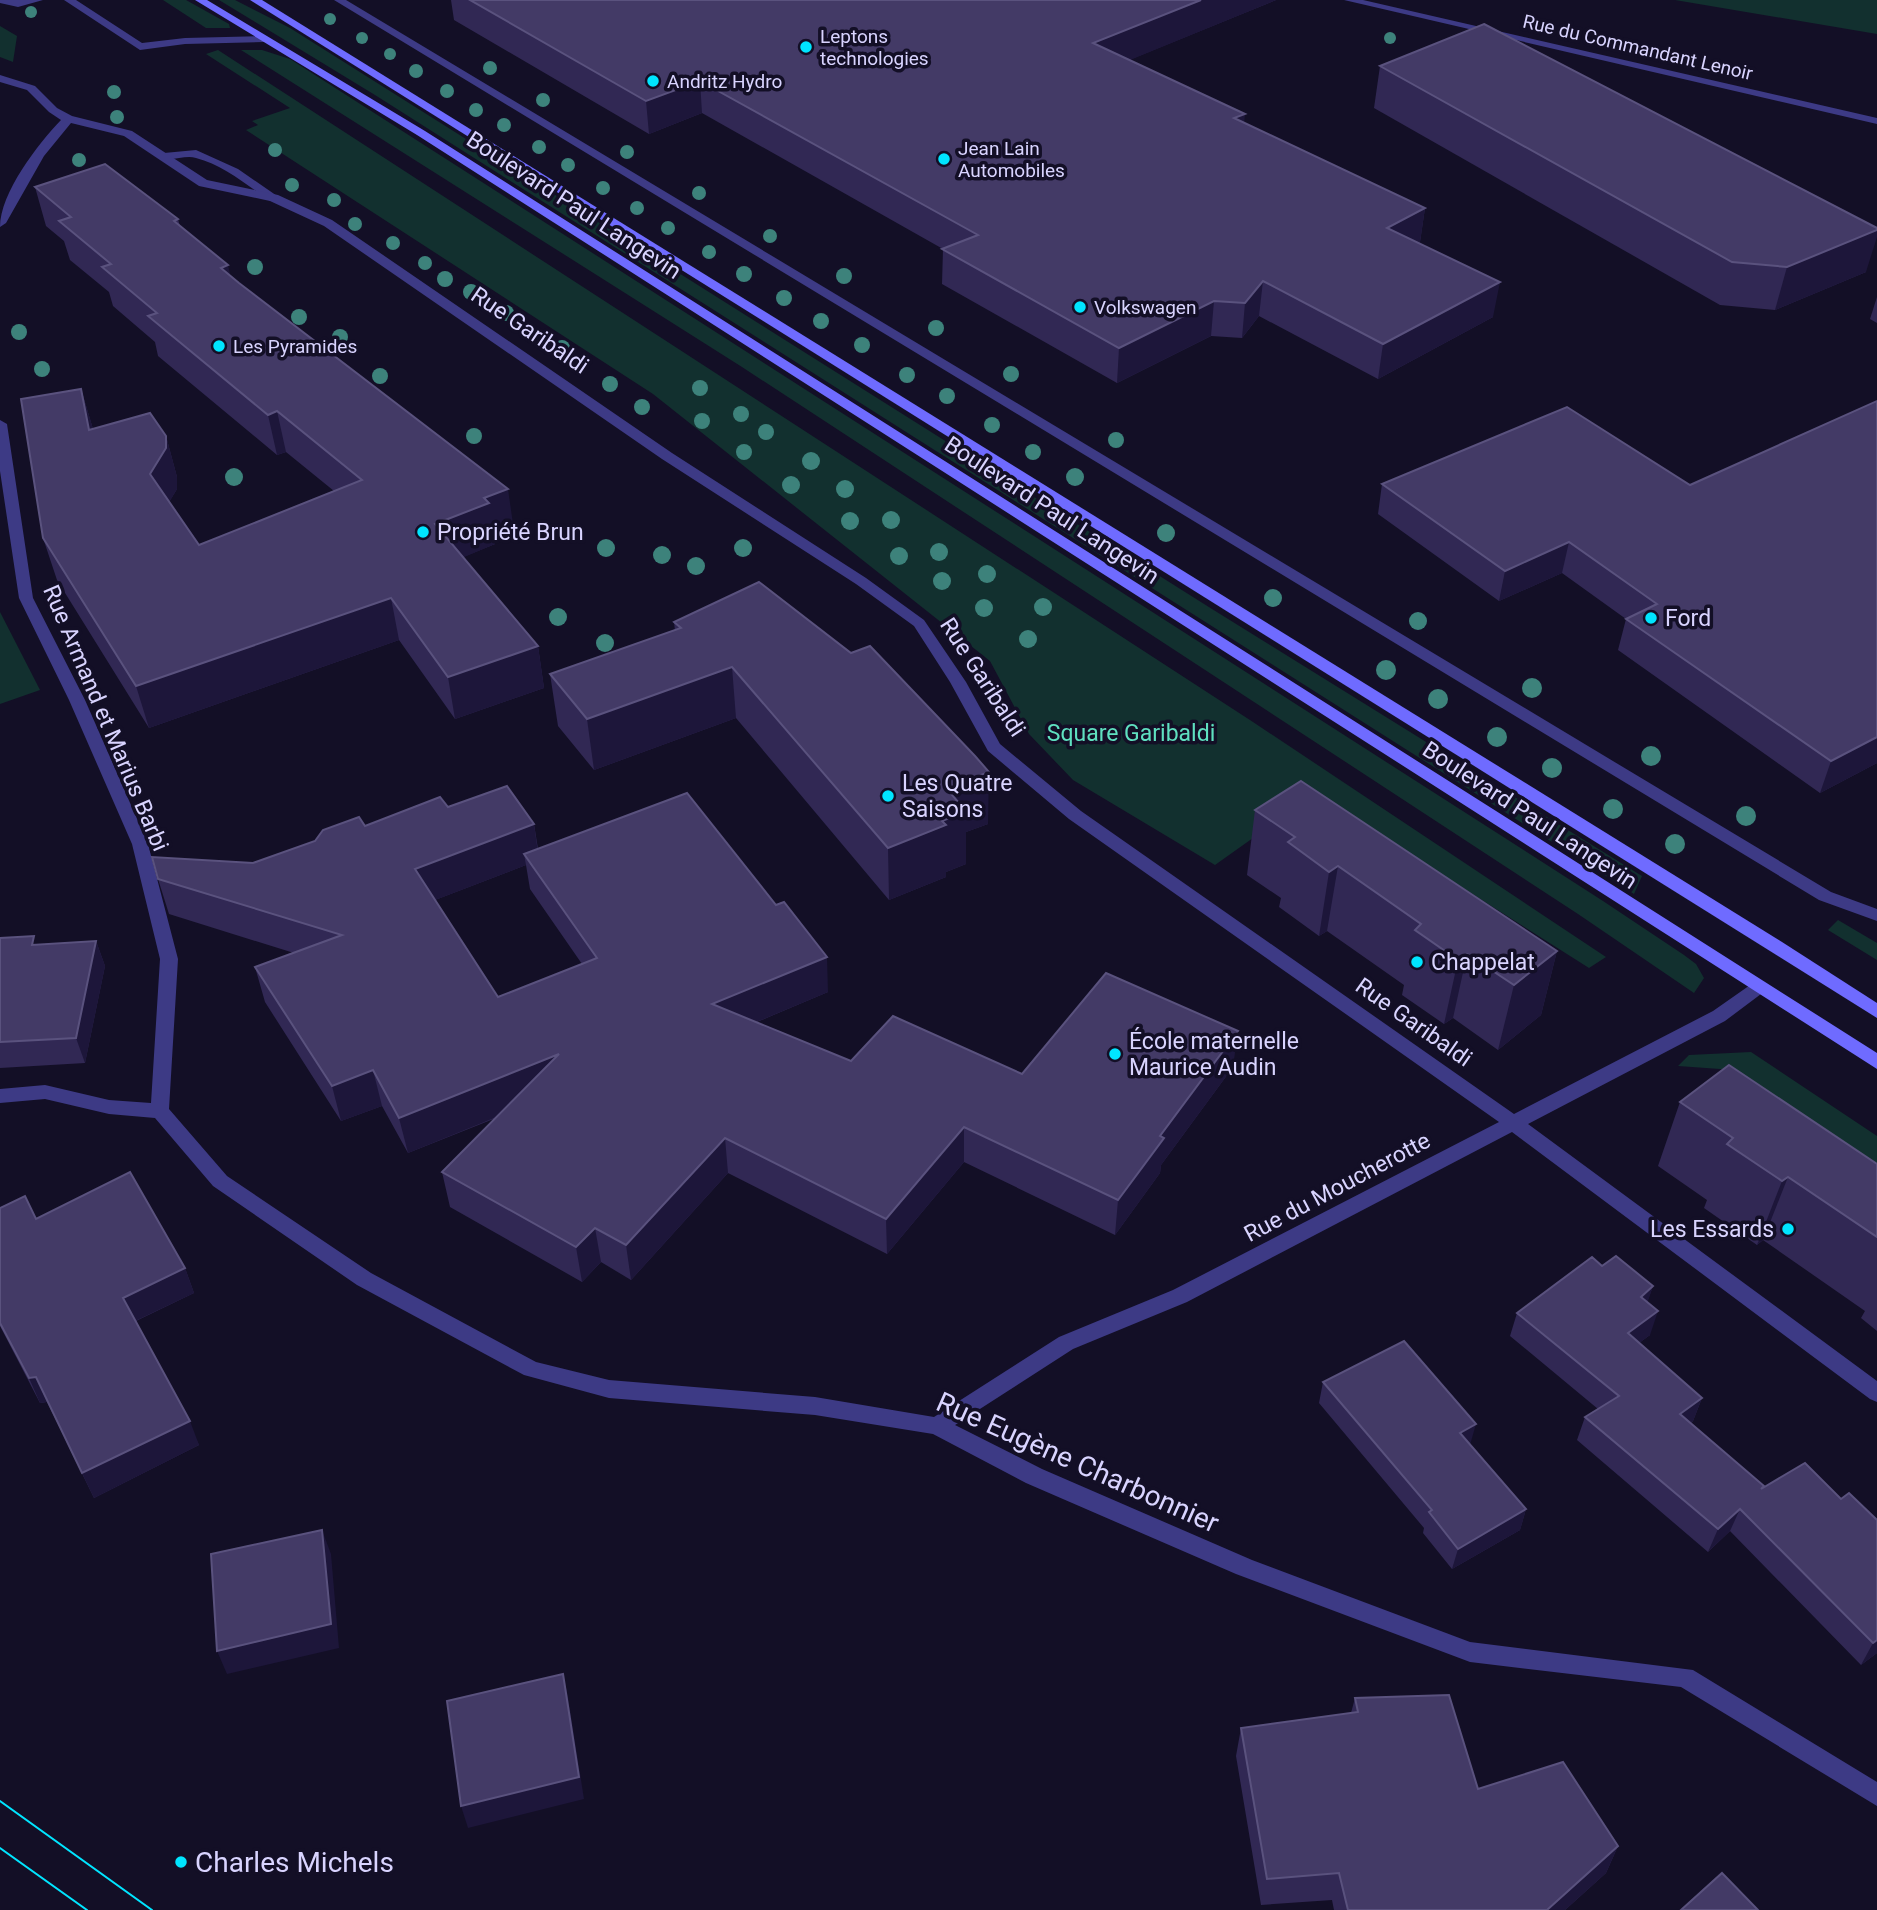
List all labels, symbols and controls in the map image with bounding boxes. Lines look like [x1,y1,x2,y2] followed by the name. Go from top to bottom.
[1521,10,1756,85] street label: Rue du Commandant Lenoir
[820,25,929,70] place label: Leptons technologies
[798,39,814,55] marker: Leptons technologies
[667,70,782,93] place label: Andritz Hydro
[645,73,661,89] marker: Andritz Hydro
[461,126,686,285] street label: Boulevard Paul Langevin
[958,137,1065,182] place label: Jean Lain Automobiles
[936,151,952,167] marker: Jean Lain Automobiles
[466,281,594,380] street label: Rue Garibaldi
[1094,296,1196,319] place label: Volkswagen
[1072,299,1088,315] marker: Volkswagen
[233,335,357,358] place label: Les Pyramides
[211,338,227,354] marker: Les Pyramides
[939,431,1164,590] street label: Boulevard Paul Langevin
[437,519,584,546] place label: Propriété Brun
[415,524,431,540] marker: Propriété Brun
[37,581,174,855] street label: Rue Armand et Marius Barbi
[1665,605,1711,632] place label: Ford
[1643,610,1659,626] marker: Ford
[934,613,1031,742] street label: Rue Garibaldi
[1047,720,1215,747] park label: Square Garibaldi
[1417,736,1642,895] street label: Boulevard Paul Langevin
[902,770,1012,823] place label: Les Quatre Saisons
[880,788,896,804] marker: Les Quatre Saisons
[1431,949,1535,976] place label: Chappelat
[1409,954,1425,970] marker: Chappelat
[1350,972,1477,1072] street label: Rue Garibaldi
[1129,1027,1299,1081] place label: École maternelle Maurice Audin
[1107,1046,1123,1062] marker: École maternelle Maurice Audin
[1240,1127,1435,1248] street label: Rue du Moucherotte
[1650,1216,1774,1243] place label: Les Essards
[1780,1221,1796,1237] marker: Les Essards
[932,1385,1225,1540] street label: Rue Eugène Charbonnier
[195,1846,394,1879] place label: Charles Michels
[173,1854,189,1870] marker: Charles Michels

